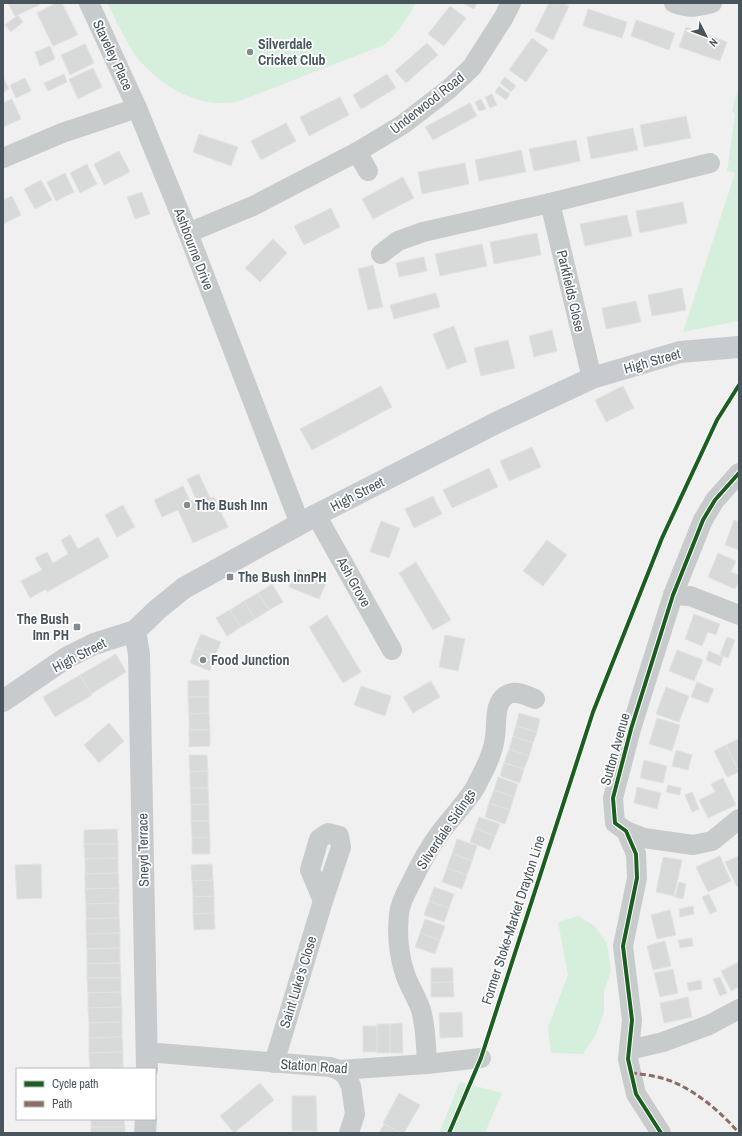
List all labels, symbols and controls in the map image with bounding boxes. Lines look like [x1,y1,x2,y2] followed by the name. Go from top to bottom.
[686,16,726,56] north arrow
[89,17,137,93] street label: Staveley Place
[258,35,326,69] place label: Silverdale Cricket Club
[706,36,721,50] text: N
[245,47,255,57] marker: Silverdale Cricket Club
[386,68,468,138] street label: Underwood Road
[170,205,218,292] street label: Ashbourne Drive
[553,248,589,334] street label: Parkfields Close
[622,344,682,378] street label: High Street
[327,473,387,515] street label: High Street
[195,496,268,514] place label: The Bush Inn
[182,500,192,510] marker: The Bush Inn
[332,553,375,610] street label: Ash Grove
[238,568,327,586] place label: The Bush InnPH
[225,572,235,582] marker: The Bush InnPH
[17,610,69,644] place label: The Bush Inn PH
[72,622,82,632] marker: The Bush Inn PH
[49,634,109,676] street label: High Street
[211,651,290,669] place label: Food Junction
[198,655,208,665] marker: Food Junction
[596,711,634,787] street label: Sutton Avenue
[412,785,480,873] street label: Silverdale Sidings
[133,813,153,887] street label: Sneyd Terrace
[477,833,549,1007] street label: Former Stoke-Market Drayton Line
[275,934,321,1030] street label: Saint Luke's Close
[280,1055,348,1077] street label: Station Road
[16,1068,156,1120] legend
[52,1076,99,1092] text: Cycle path
[52,1096,72,1112] text: Path

